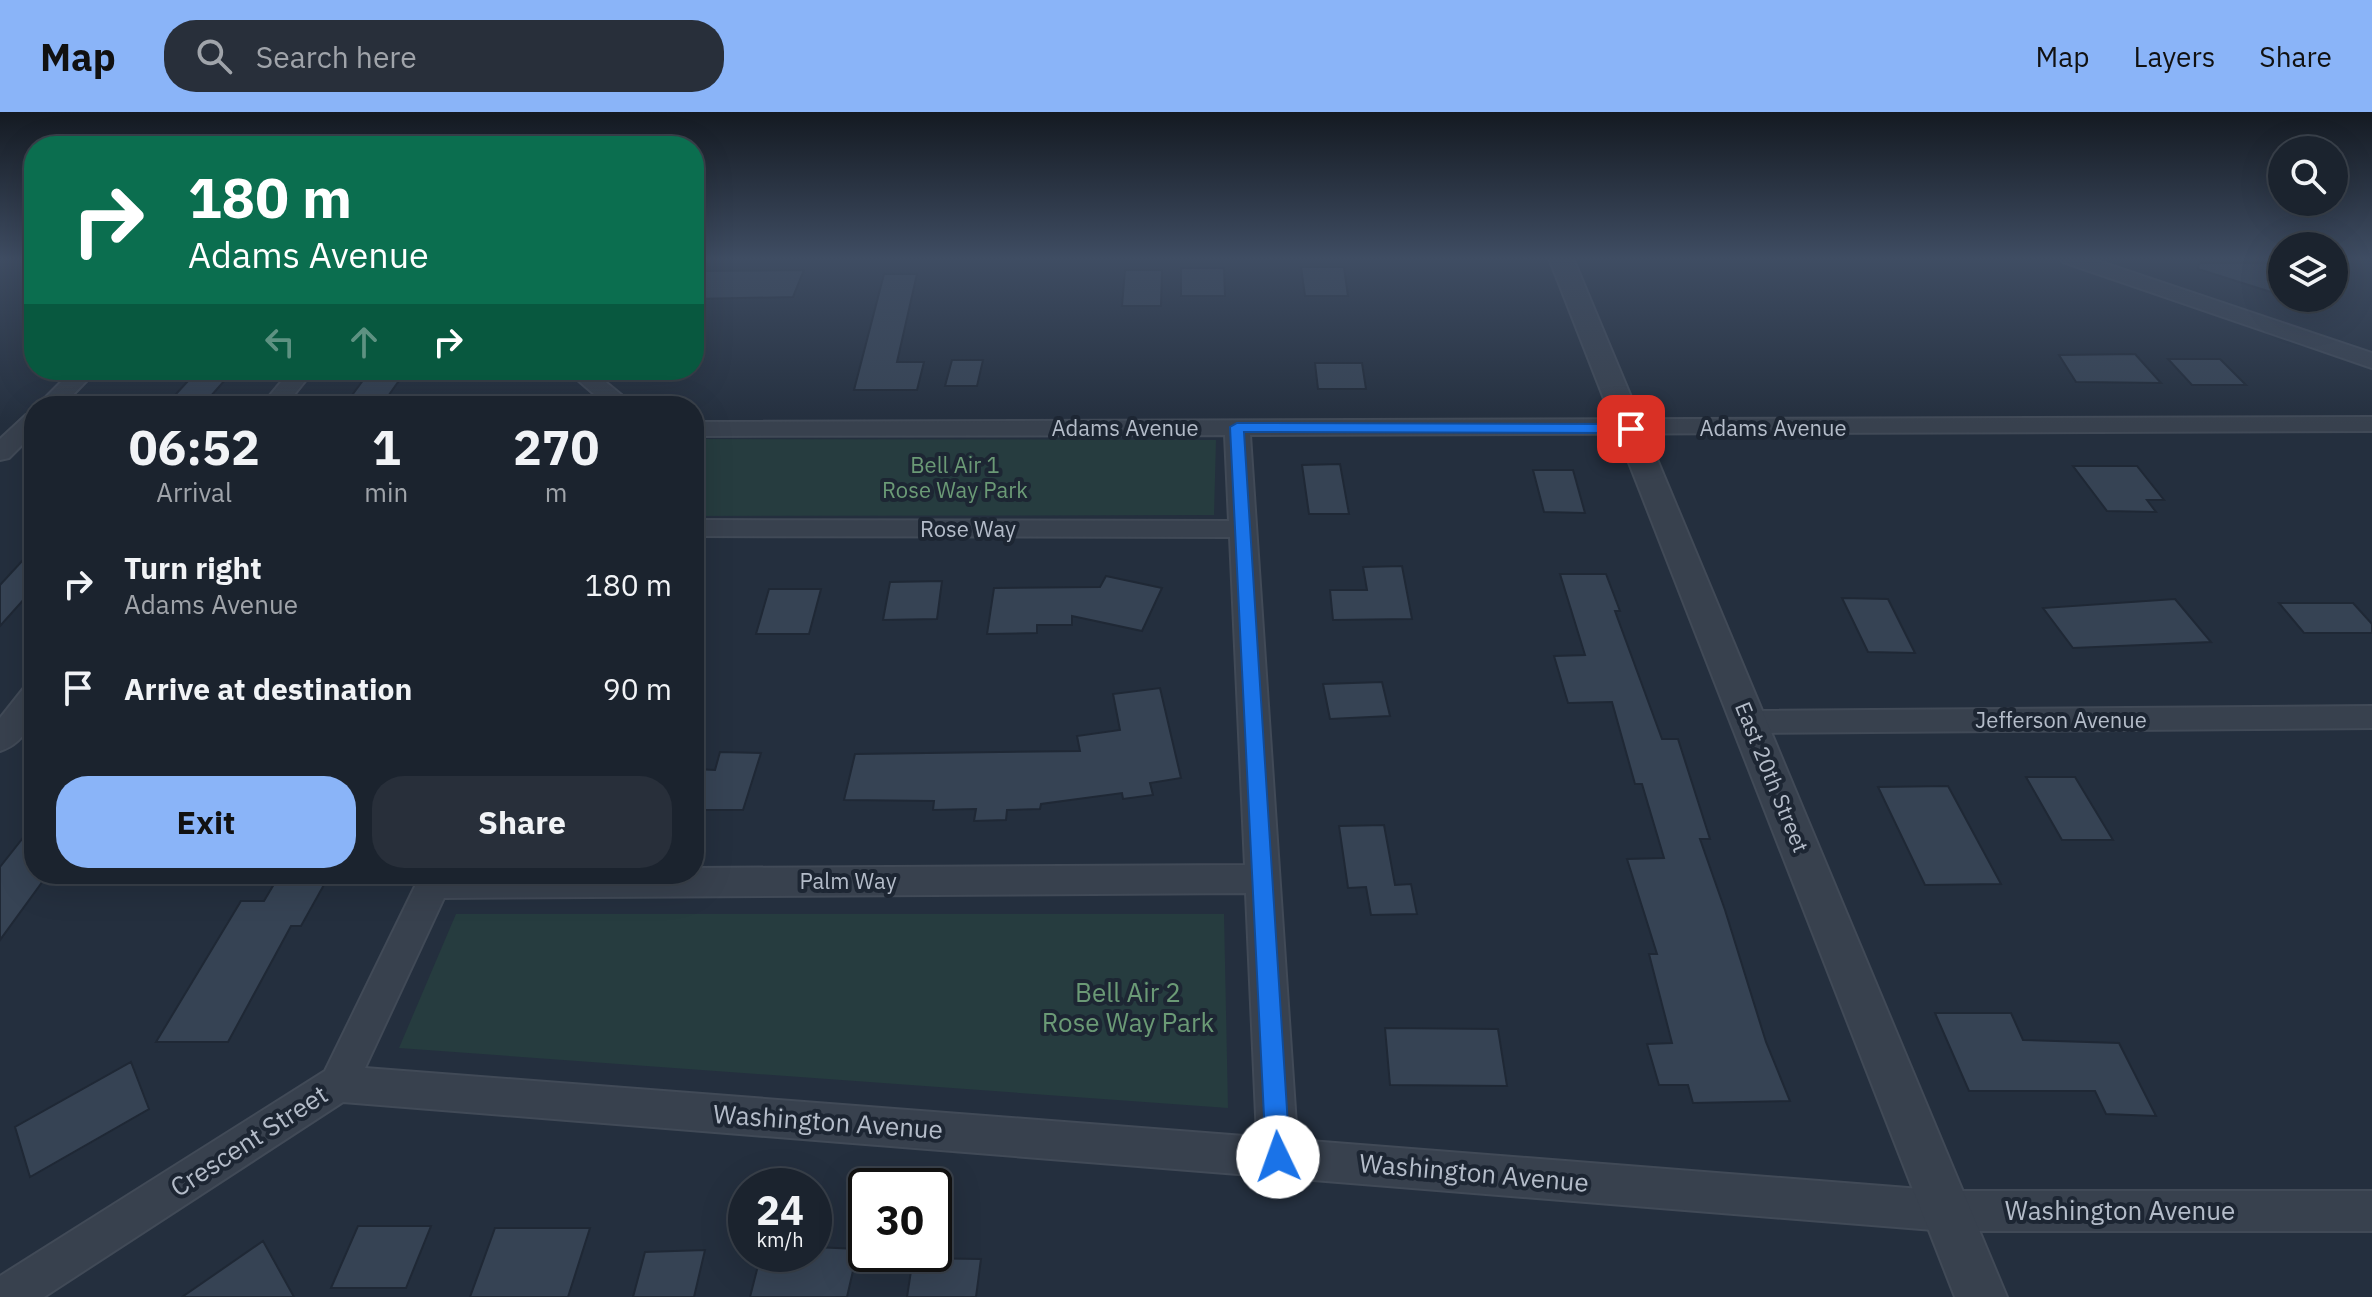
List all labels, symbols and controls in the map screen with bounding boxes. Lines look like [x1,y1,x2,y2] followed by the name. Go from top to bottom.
[164,20,724,92] search box
[40,32,116,81] text: Map
[192,34,236,78] icon: search
[256,37,417,76] text: Search here
[2035,38,2089,75] text: Map
[2133,38,2215,75] text: Layers
[2259,38,2332,75] text: Share
[2268,136,2348,312] map controls
[2268,136,2348,216] button: search
[188,161,352,233] text: 180 m
[56,168,160,272] icon: right
[188,231,429,278] text: Adams Avenue
[2268,232,2348,312] button: layers
[258,320,302,364] icon: left
[342,320,386,364] icon: ahead
[426,320,470,364] icon: right
[1597,395,1665,463] pin
[1609,407,1653,451] icon: arrive
[1051,413,1199,442] street label: Adams Avenue
[1699,413,1847,442] street label: Adams Avenue
[129,416,260,478] text: 06:52
[372,416,401,478] text: 1
[513,416,599,478] text: 270
[882,450,1028,504] park label: Bell Air 1 Rose Way Park
[156,475,232,509] text: Arrival
[364,475,408,509] text: min
[545,475,567,509] text: m
[920,514,1016,543] street label: Rose Way
[124,548,262,587] text: Turn right
[56,562,100,606] icon: right
[585,565,672,604] text: 180 m
[124,587,298,621] text: Adams Avenue
[56,666,100,710] icon: arrive
[124,669,412,708] text: Arrive at destination
[603,669,672,708] text: 90 m
[1729,697,1816,857] street label: East 20th Street
[1975,705,2147,734] street label: Jefferson Avenue
[56,776,356,868] button: Exit
[372,776,672,868] button: Share
[799,866,897,895] street label: Palm Way
[1042,975,1214,1039] park label: Bell Air 2 Rose Way Park
[163,1077,334,1204] street label: Crescent Street
[712,1096,944,1146] street label: Washington Avenue
[1236,1115,1320,1199] position arrow
[1358,1145,1590,1199] street label: Washington Avenue
[848,1168,952,1272] speed limit sign: 30
[756,1184,804,1236] text: 24
[2005,1193,2235,1227] street label: Washington Avenue
[756,1226,804,1253] text: km/h

